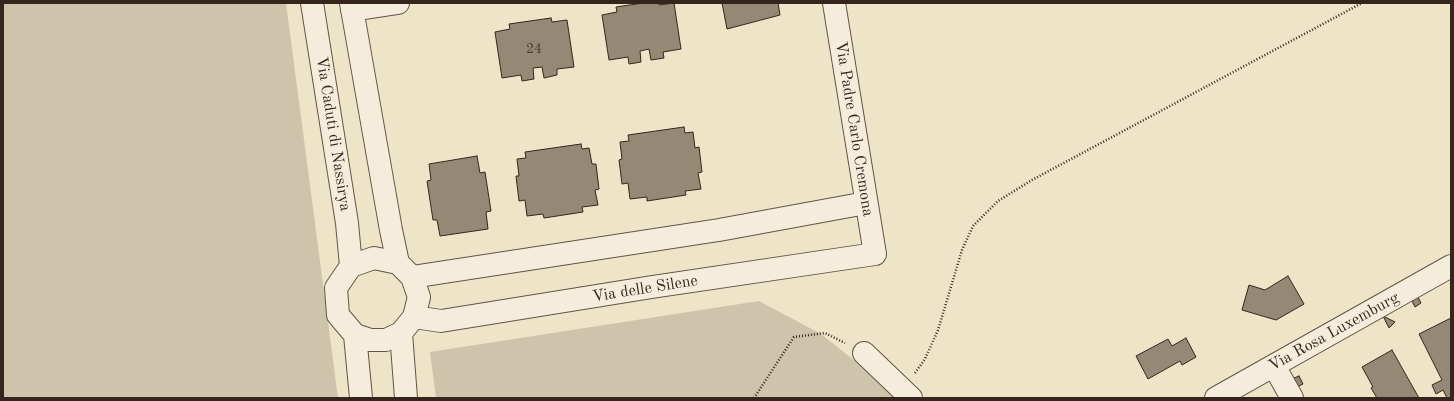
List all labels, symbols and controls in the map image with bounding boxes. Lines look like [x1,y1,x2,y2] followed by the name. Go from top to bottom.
[831,40,877,218] street label: Via Padre Carlo Cremona
[526,41,542,57] house number: 24
[311,55,355,213] street label: Via Caduti di Nassirya
[591,271,699,307] street label: Via delle Silene
[1265,288,1403,376] street label: Via Rosa Luxemburg

